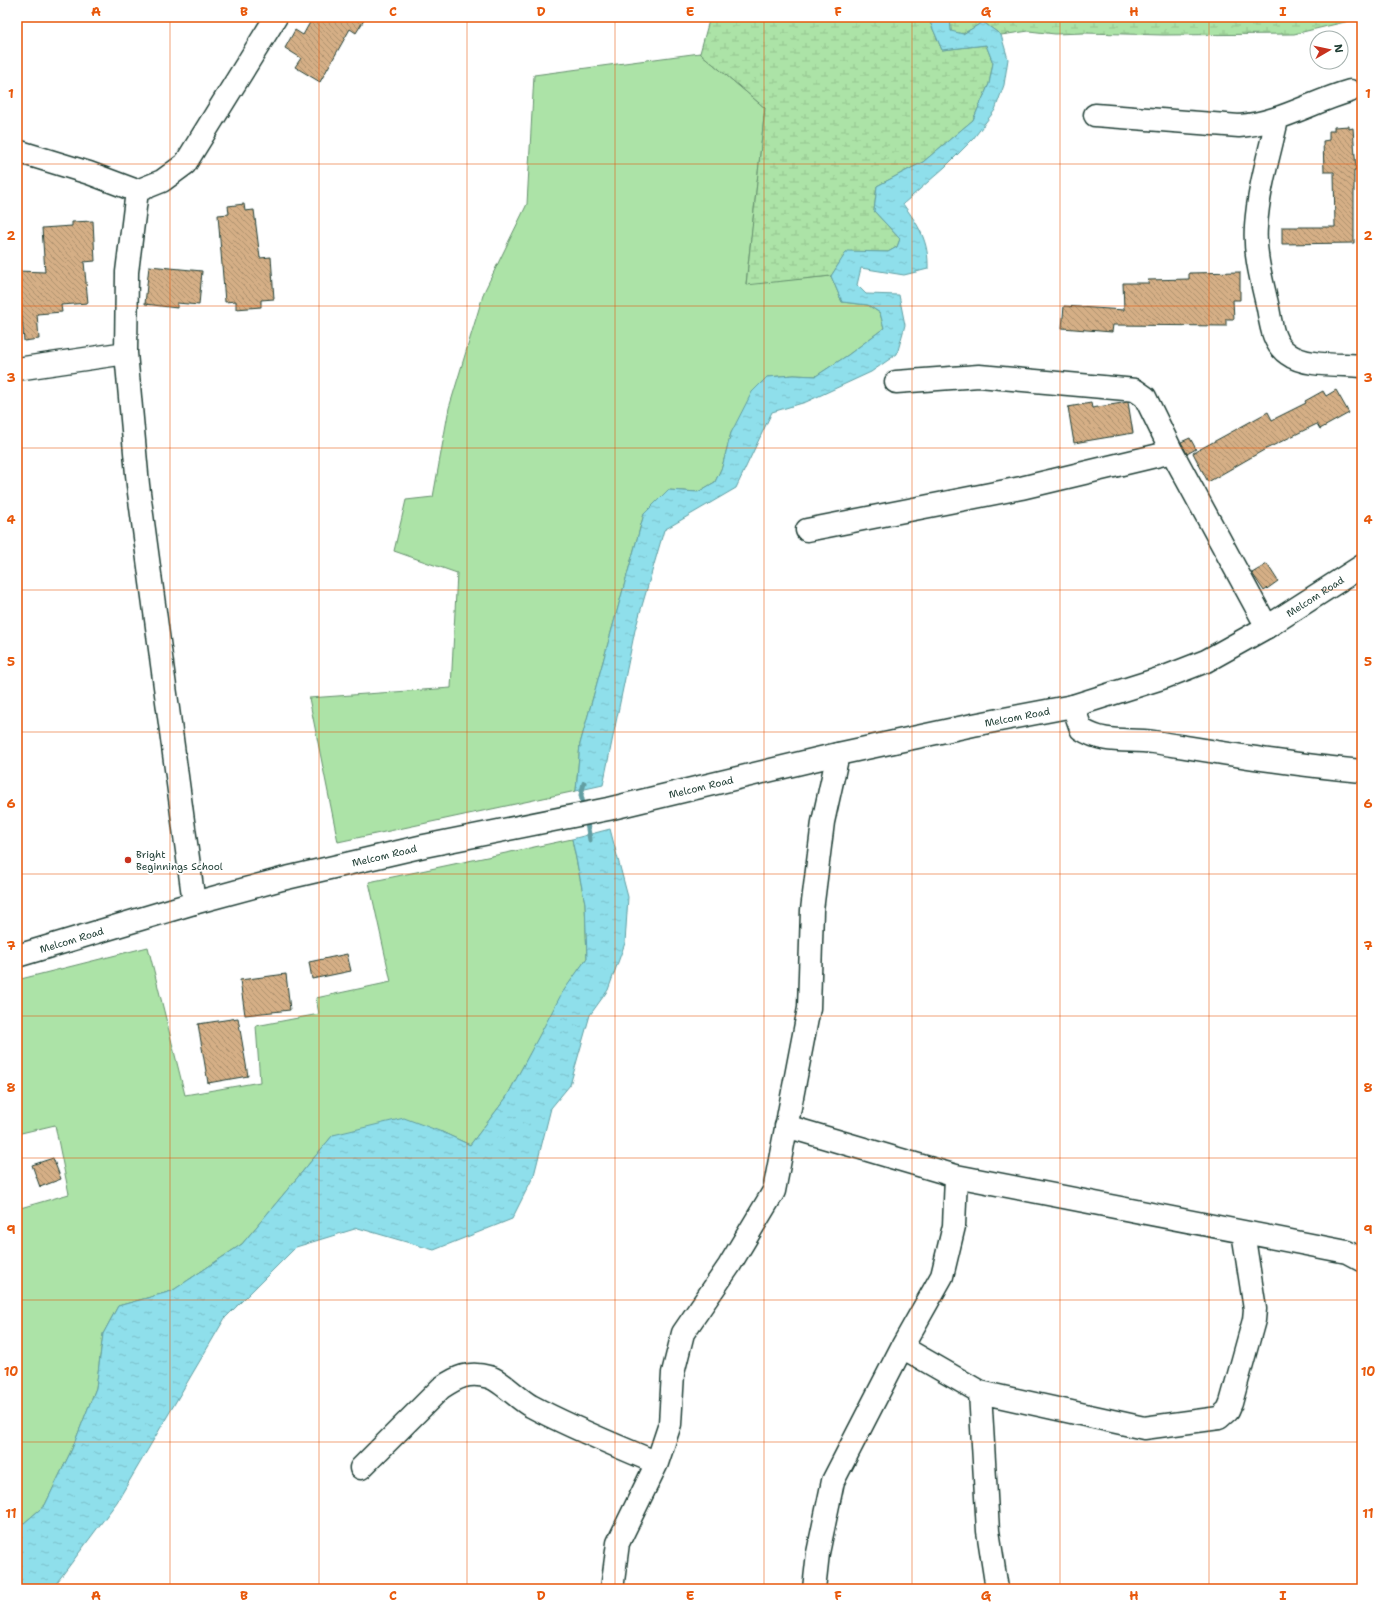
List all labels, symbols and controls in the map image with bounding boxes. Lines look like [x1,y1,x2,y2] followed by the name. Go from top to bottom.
[91,3,101,20] text: A
[240,3,248,20] text: B
[389,3,397,20] text: C
[536,3,546,20] text: D
[686,3,695,20] text: E
[834,3,842,20] text: F
[981,3,992,20] text: G
[1129,3,1139,20] text: H
[1279,3,1287,20] text: I
[1309,30,1349,70] north arrow
[1330,43,1347,54] text: N
[8,85,14,102] text: 1
[1365,85,1371,102] text: 1
[6,227,16,244] text: 2
[1363,227,1373,244] text: 2
[6,369,16,386] text: 3
[1363,369,1373,386] text: 3
[6,511,16,528] text: 4
[1363,511,1373,528] text: 4
[1284,573,1347,620] street label: Melcom Road
[7,653,15,670] text: 5
[1364,653,1372,670] text: 5
[984,704,1052,730] street label: Melcom Road
[667,773,735,801] street label: Melcom Road
[6,795,16,812] text: 6
[1363,795,1373,812] text: 6
[351,842,419,870] street label: Melcom Road
[136,848,223,873] place label: Bright Beginnings School
[123,855,133,865] marker: Bright Beginnings School
[38,924,106,956] street label: Melcom Road
[6,937,16,954] text: 7
[1363,937,1373,954] text: 7
[6,1079,16,1096] text: 8
[1363,1079,1373,1096] text: 8
[6,1221,16,1238] text: 9
[1363,1221,1373,1238] text: 9
[4,1363,18,1380] text: 10
[1361,1363,1375,1380] text: 10
[5,1505,17,1522] text: 11
[1362,1505,1374,1522] text: 11
[91,1587,101,1604] text: A
[240,1587,248,1604] text: B
[389,1587,397,1604] text: C
[536,1587,546,1604] text: D
[686,1587,695,1604] text: E
[834,1587,842,1604] text: F
[981,1587,992,1604] text: G
[1129,1587,1139,1604] text: H
[1279,1587,1287,1604] text: I

